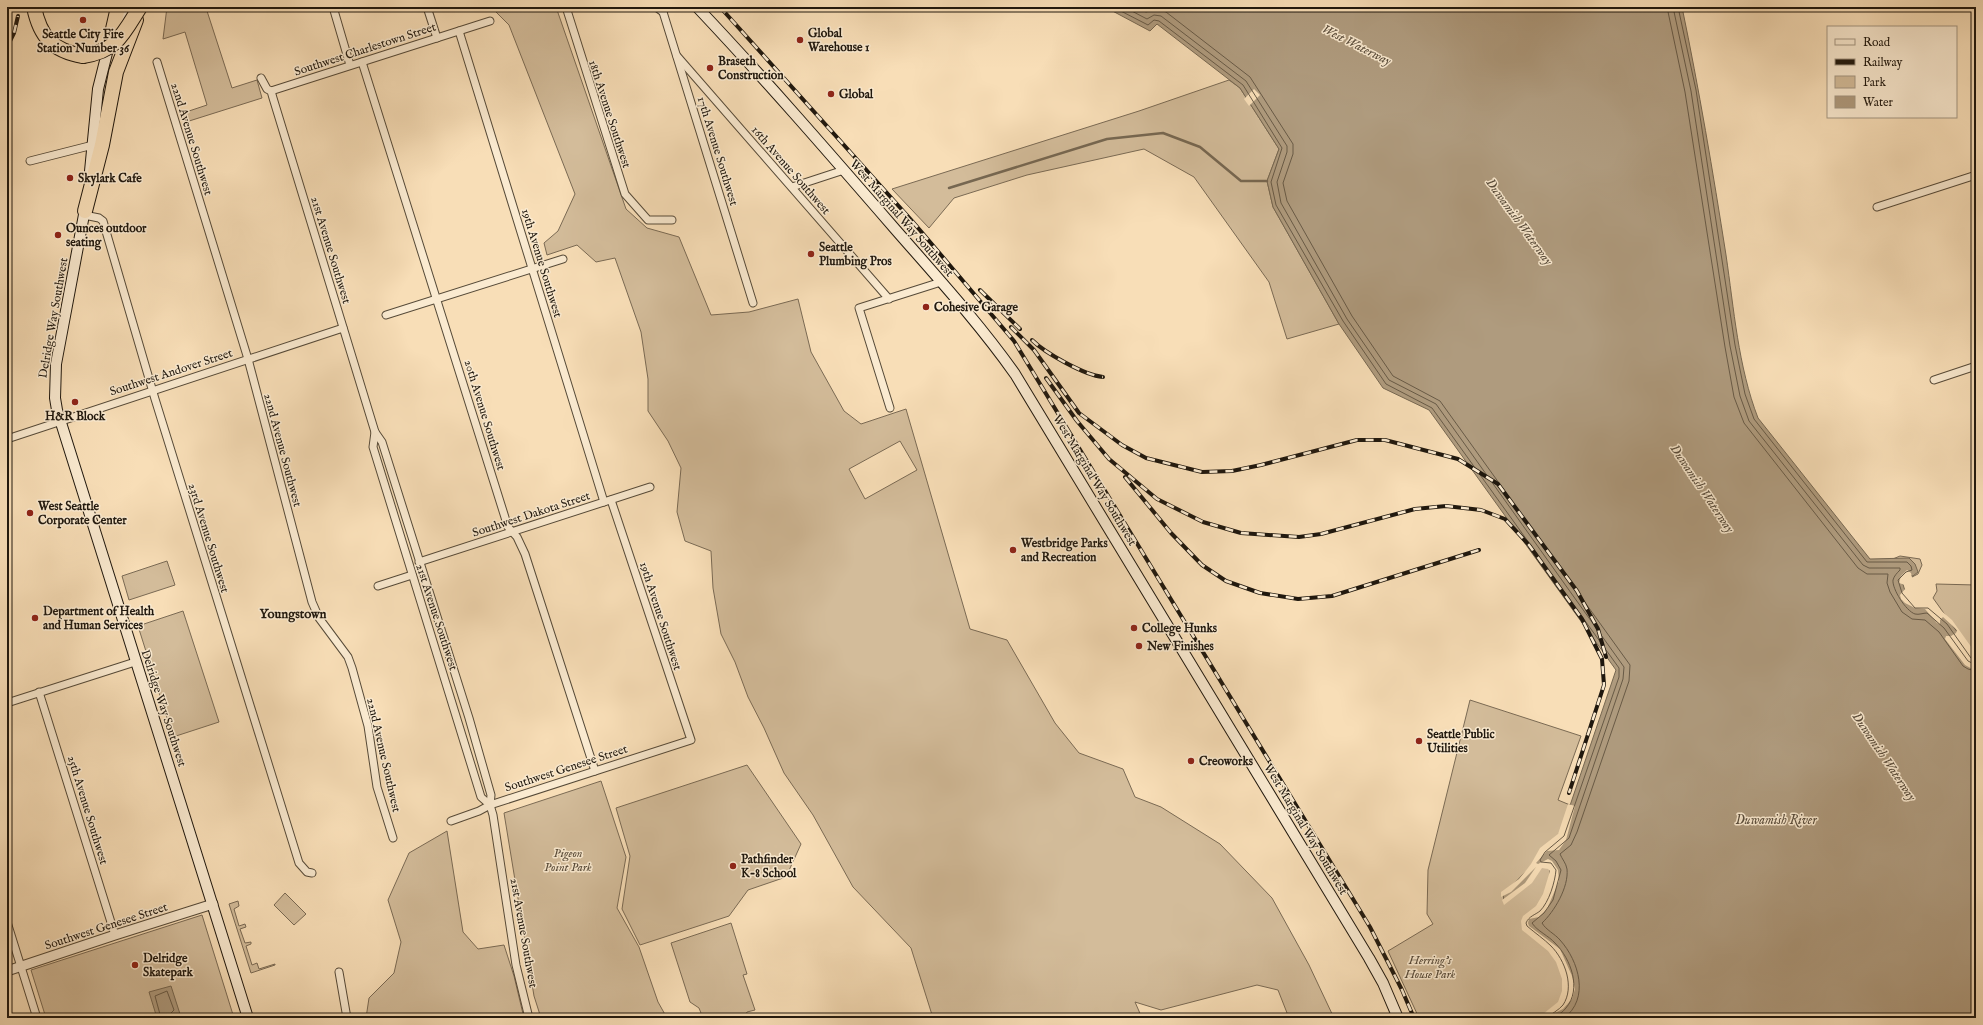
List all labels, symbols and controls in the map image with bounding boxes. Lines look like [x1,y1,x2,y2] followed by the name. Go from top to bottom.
[78,15,88,25] marker: Seattle City Fire Station Number 36
[292,19,438,79] street label: Southwest Charlestown Street
[1319,21,1394,70] water label: West Waterway
[807,26,870,55] place label: Global Warehouse 1
[1827,26,1957,118] legend
[37,27,130,56] place label: Seattle City Fire Station Number 36
[795,35,805,45] marker: Global Warehouse 1
[1863,35,1891,50] text: Road
[718,54,784,83] place label: Braseth Construction
[1863,55,1902,70] text: Railway
[585,58,634,170] street label: 18th Avenue Southwest
[705,63,715,73] marker: Braseth Construction
[1863,75,1886,90] text: Park
[167,81,216,197] street label: 22nd Avenue Southwest
[839,87,874,102] place label: Global
[826,89,836,99] marker: Global
[694,95,741,208] street label: 17th Avenue Southwest
[1863,95,1894,110] text: Water
[748,123,833,218] street label: 16th Avenue Southwest
[847,157,957,280] street label: West Marginal Way Southwest
[78,171,142,187] place label: Skylark Cafe
[65,173,75,183] marker: Skylark Cafe
[1482,175,1556,269] water label: Duwamish Waterway
[307,195,354,305] street label: 21st Avenue Southwest
[518,207,565,319] street label: 19th Avenue Southwest
[66,221,147,251] place label: Ounces outdoor seating
[53,230,63,240] marker: Ounces outdoor seating
[819,240,893,270] place label: Seattle Plumbing Pros
[806,249,816,259] marker: Seattle Plumbing Pros
[36,257,71,380] street label: Delridge Way Southwest
[934,300,1018,316] place label: Cohesive Garage
[921,302,931,312] marker: Cohesive Garage
[108,346,234,399] street label: Southwest Andover Street
[461,358,508,472] street label: 20th Avenue Southwest
[260,392,305,508] street label: 22nd Avenue Southwest
[70,397,80,407] marker: H&R Block
[45,409,106,424] place label: H&R Block
[1049,412,1140,549] street label: West Marginal Way Southwest
[1666,441,1738,536] water label: Duwamish Waterway
[185,482,232,595] street label: 23rd Avenue Southwest
[470,488,592,541] street label: Southwest Dakota Street
[37,499,127,529] place label: West Seattle Corporate Center
[25,508,35,518] marker: West Seattle Corporate Center
[1020,536,1108,565] place label: Westbridge Parks and Recreation
[1008,545,1018,555] marker: Westbridge Parks and Recreation
[636,560,685,672] street label: 19th Avenue Southwest
[412,562,461,672] street label: 21st Avenue Southwest
[43,604,155,633] place label: Department of Health and Human Services
[259,606,327,623] district label: Youngstown
[30,613,40,623] marker: Department of Health and Human Services
[1142,621,1218,637] place label: College Hunks
[1129,623,1139,633] marker: College Hunks
[1146,639,1215,654] place label: New Finishes
[1134,641,1144,651] marker: New Finishes
[138,648,190,769] street label: Delridge Way Southwest
[363,697,404,814] street label: 22nd Avenue Southwest
[1848,709,1920,804] water label: Duwamish Waterway
[1426,727,1495,756] place label: Seattle Public Utilities
[1414,736,1424,746] marker: Seattle Public Utilities
[503,742,629,795] street label: Southwest Genesee Street
[64,754,111,866] street label: 25th Avenue Southwest
[1199,754,1254,769] place label: Creoworks
[1186,756,1196,766] marker: Creoworks
[1260,761,1351,898] street label: West Marginal Way Southwest
[1735,812,1817,829] water label: Duwamish River
[544,846,592,875] park label: Pigeon Point Park
[741,852,797,881] place label: Pathfinder K-8 School
[728,861,738,871] marker: Pathfinder K-8 School
[506,877,541,989] street label: 21st Avenue Southwest
[43,900,169,953] street label: Southwest Genesee Street
[143,951,193,981] place label: Delridge Skatepark
[1404,953,1456,982] park label: Herring's House Park
[130,960,140,970] marker: Delridge Skatepark

